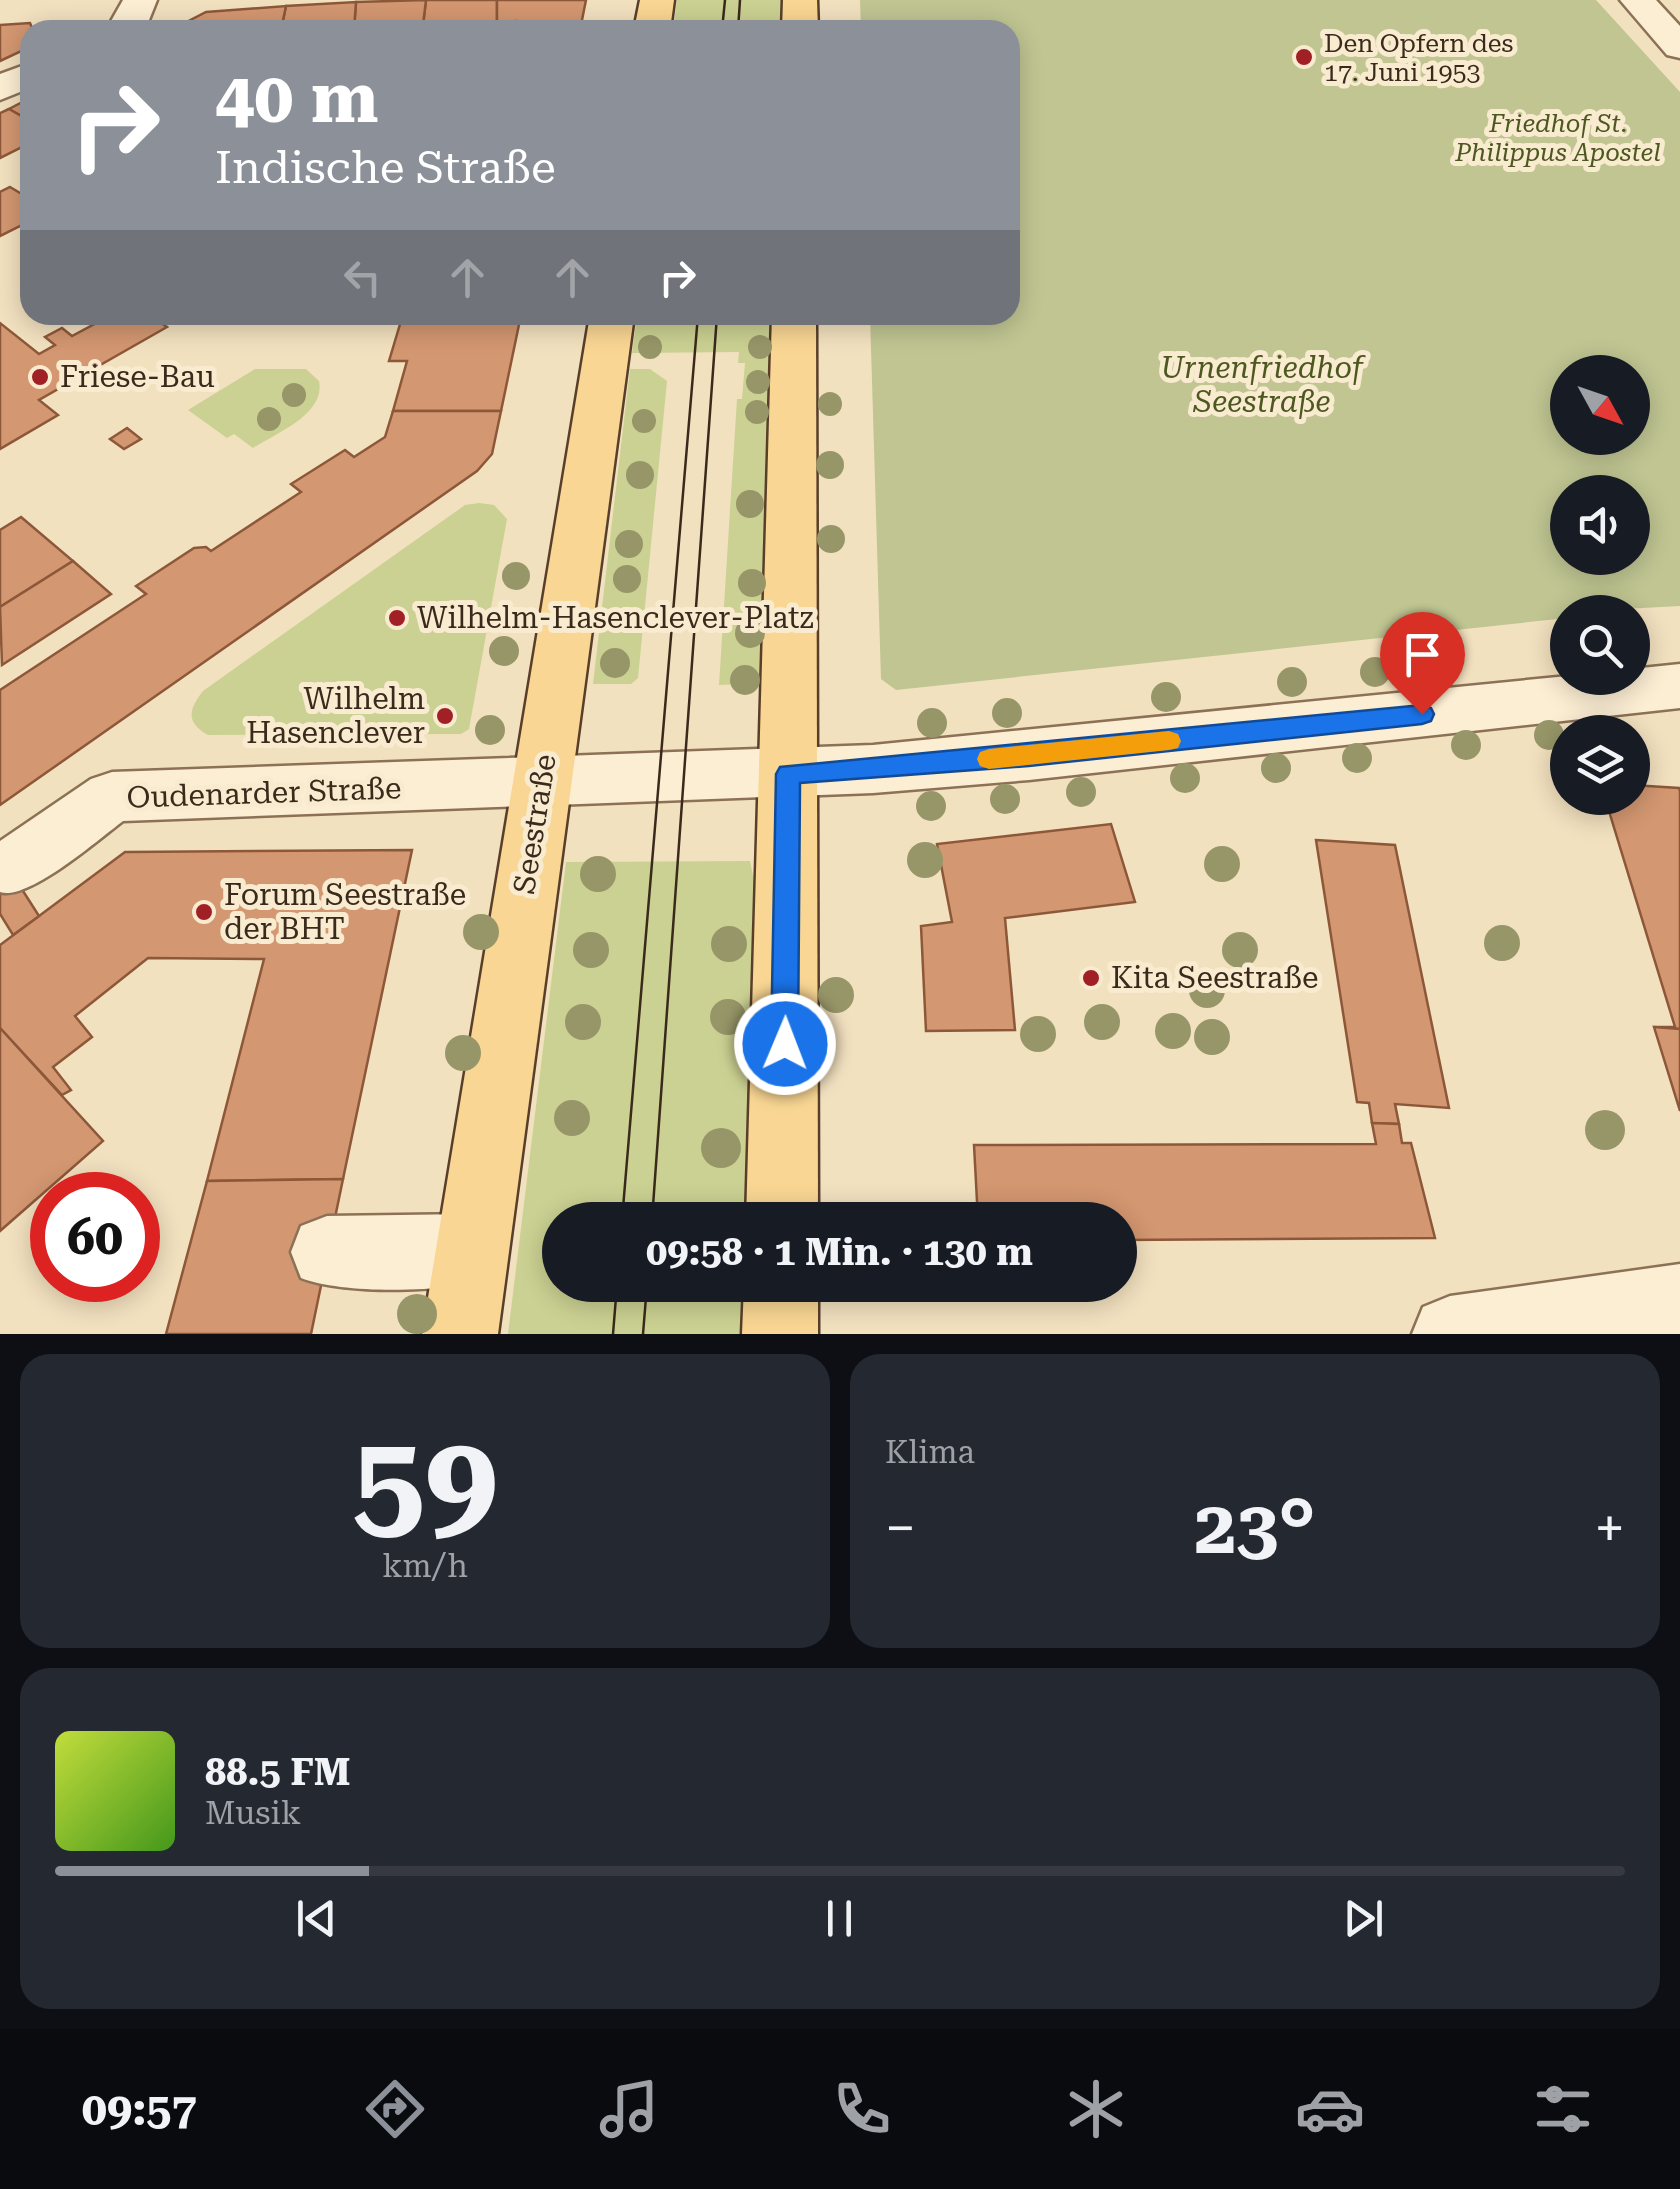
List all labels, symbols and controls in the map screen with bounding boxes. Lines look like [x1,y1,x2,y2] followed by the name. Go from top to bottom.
[1324,29,1513,87] place label: Den Opfern des 17. Juni 1953
[1293,46,1315,68] marker: Den Opfern des 17. Juni 1953
[215,57,379,139] text: 40 m
[50,60,180,190] icon: right
[1454,109,1661,167] park label: Friedhof St. Philippus Apostel
[215,141,556,194] text: Indische Straße
[335,250,390,305] icon: left
[440,250,495,305] icon: ahead
[545,250,600,305] icon: ahead
[650,250,705,305] icon: right
[1161,350,1366,419] park label: Urnenfriedhof Seestraße
[1550,355,1650,455] north arrow
[1550,355,1650,815] map controls
[60,359,215,394] place label: Friese-Bau
[29,366,51,388] marker: Friese-Bau
[1550,475,1650,575] button: sound
[1550,595,1650,695] button: search
[417,600,814,635] place label: Wilhelm-Hasenclever-Platz
[386,607,408,629] marker: Wilhelm-Hasenclever-Platz
[1380,612,1465,715] pin
[1395,627,1450,682] icon: arrive
[246,681,425,750] place label: Wilhelm Hasenclever
[434,705,456,727] marker: Wilhelm Hasenclever
[1550,715,1650,815] button: layers
[506,751,563,896] street label: Seestraße
[126,770,402,815] street label: Oudenarder Straße
[224,877,466,946] place label: Forum Seestraße der BHT
[193,901,215,923] marker: Forum Seestraße der BHT
[1111,960,1318,995] place label: Kita Seestraße
[1080,967,1102,989] marker: Kita Seestraße
[733,992,837,1096] position arrow
[30,1172,160,1302] speed limit sign: 60
[646,1230,1033,1274] text: 09:58 · 1 Min. · 130 m
[352,1405,498,1558] text: 59
[885,1433,975,1471] text: Klima
[1194,1483,1316,1571] text: 23°
[885,1496,916,1560] text: −
[1594,1496,1625,1560] text: +
[382,1547,468,1585] text: km/h
[205,1750,351,1794] text: 88.5 FM
[205,1794,301,1832] text: Musik
[289,1891,344,1946] icon: previous
[812,1891,867,1946] icon: pause
[1336,1891,1391,1946] icon: next
[360,2074,430,2144] icon: directions
[594,2074,664,2144] icon: music
[827,2074,897,2144] icon: phone
[1061,2074,1131,2144] icon: climate
[1295,2074,1365,2144] icon: car
[1528,2074,1598,2144] icon: filters
[82,2083,197,2136] text: 09:57

